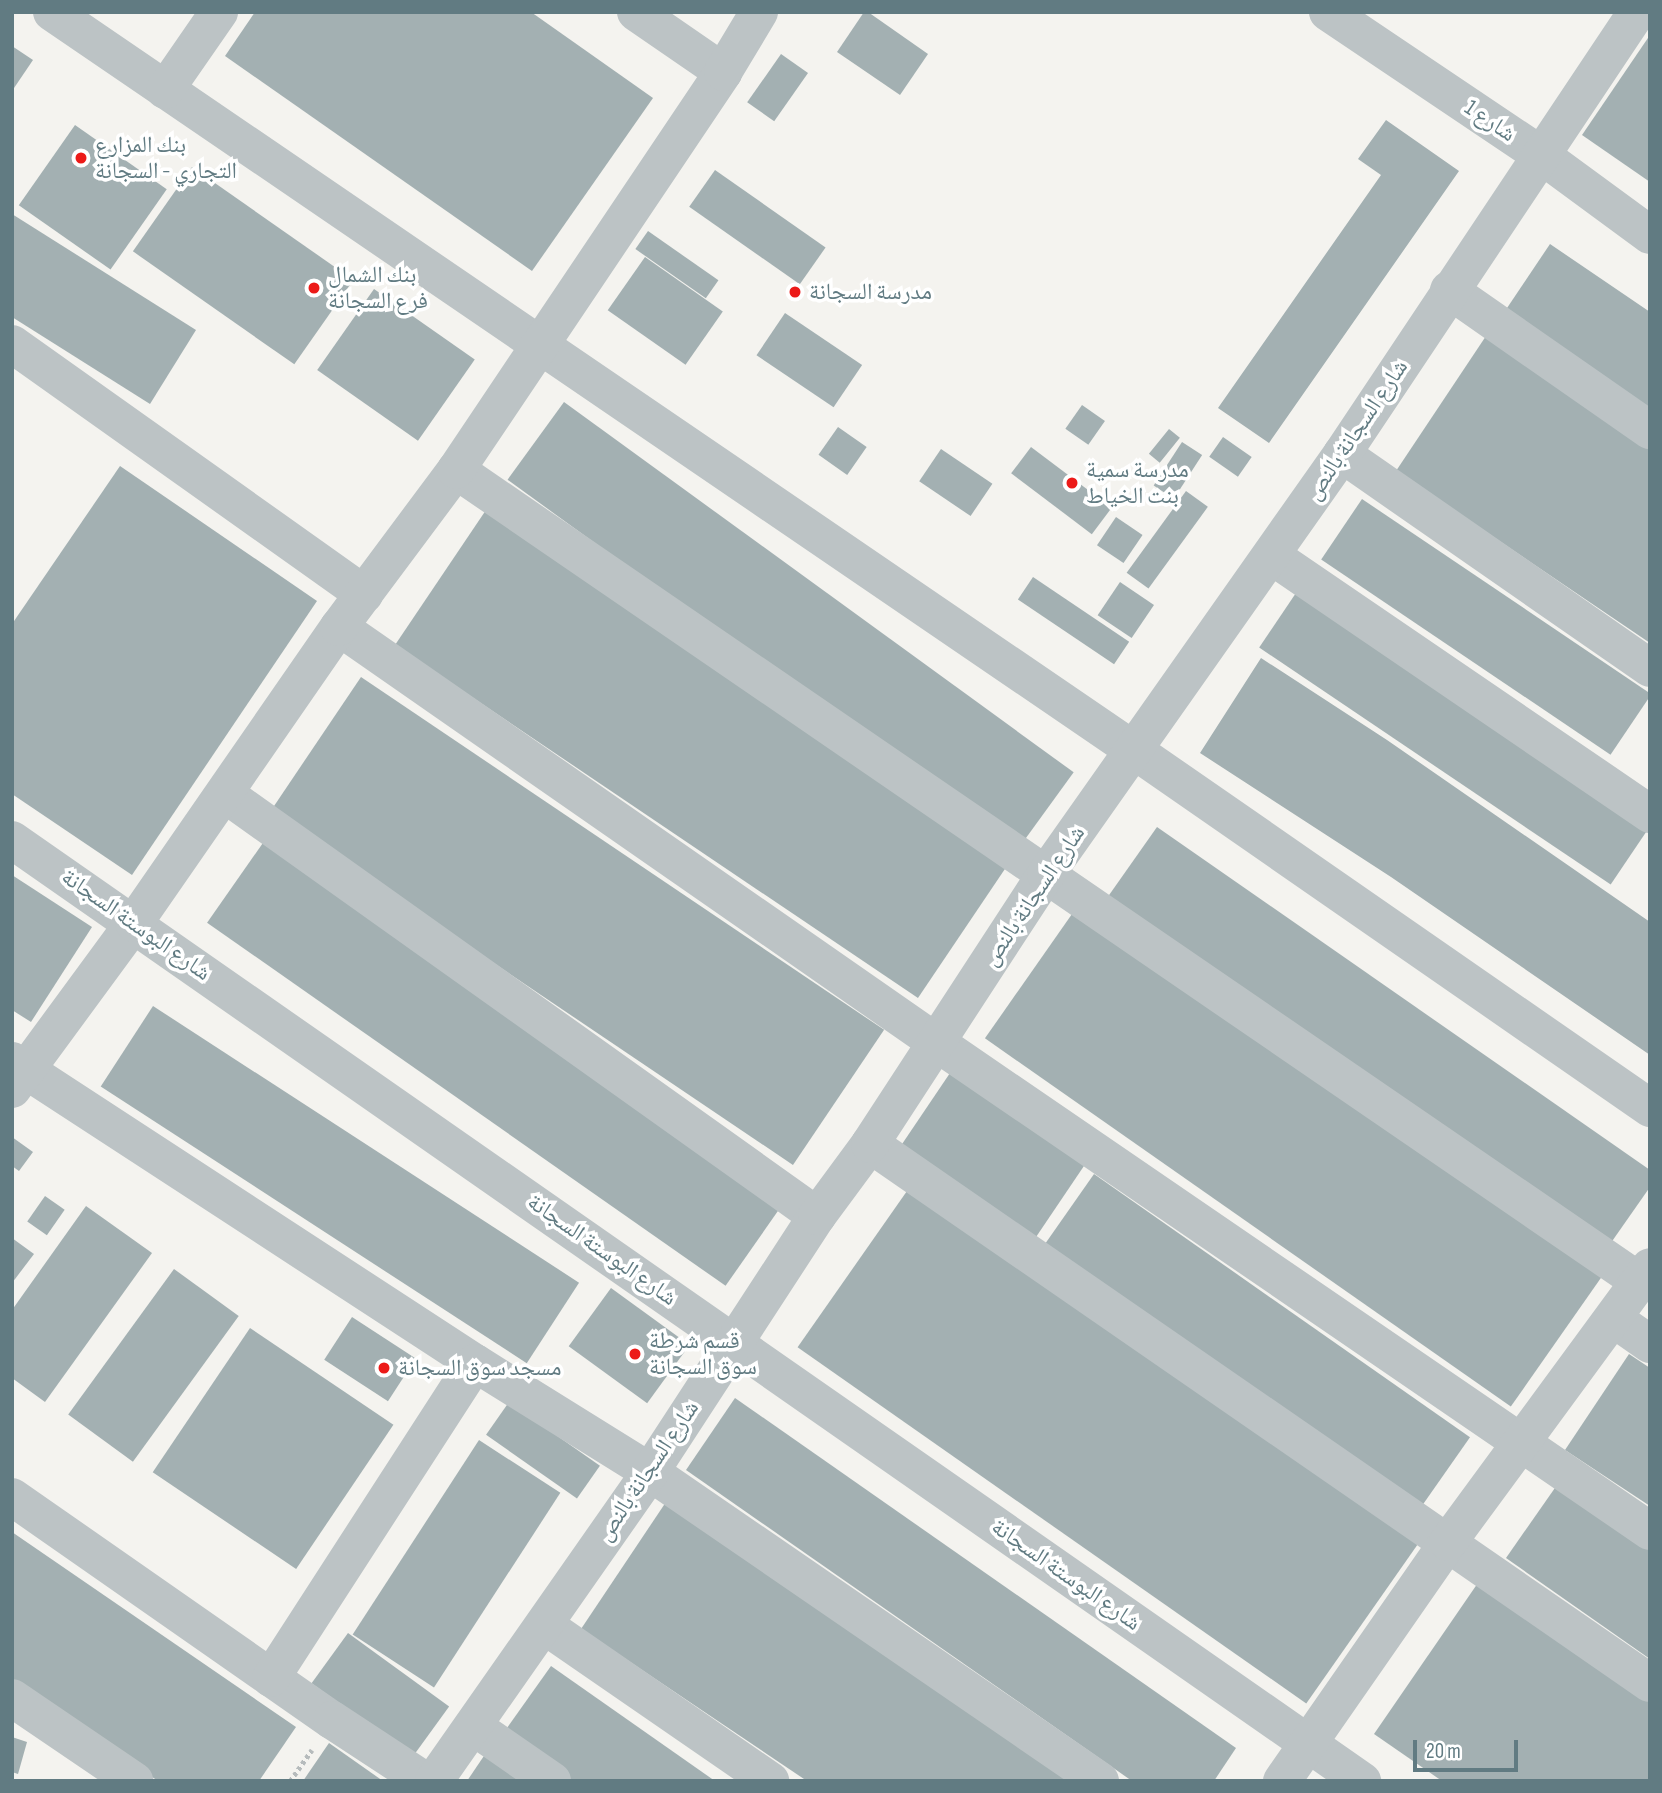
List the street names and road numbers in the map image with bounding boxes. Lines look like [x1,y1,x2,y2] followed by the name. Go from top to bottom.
[1459,94,1521,148] street label: شارع 1
[1300,355,1414,505] street label: شارع السجانة بالنص
[977,821,1091,971] street label: شارع السجانة بالنص
[56,863,216,987] street label: شارع البوستة السجانة
[522,1188,682,1312] street label: شارع البوستة السجانة
[591,1396,705,1546] street label: شارع السجانة بالنص
[986,1513,1146,1637] street label: شارع البوستة السجانة

